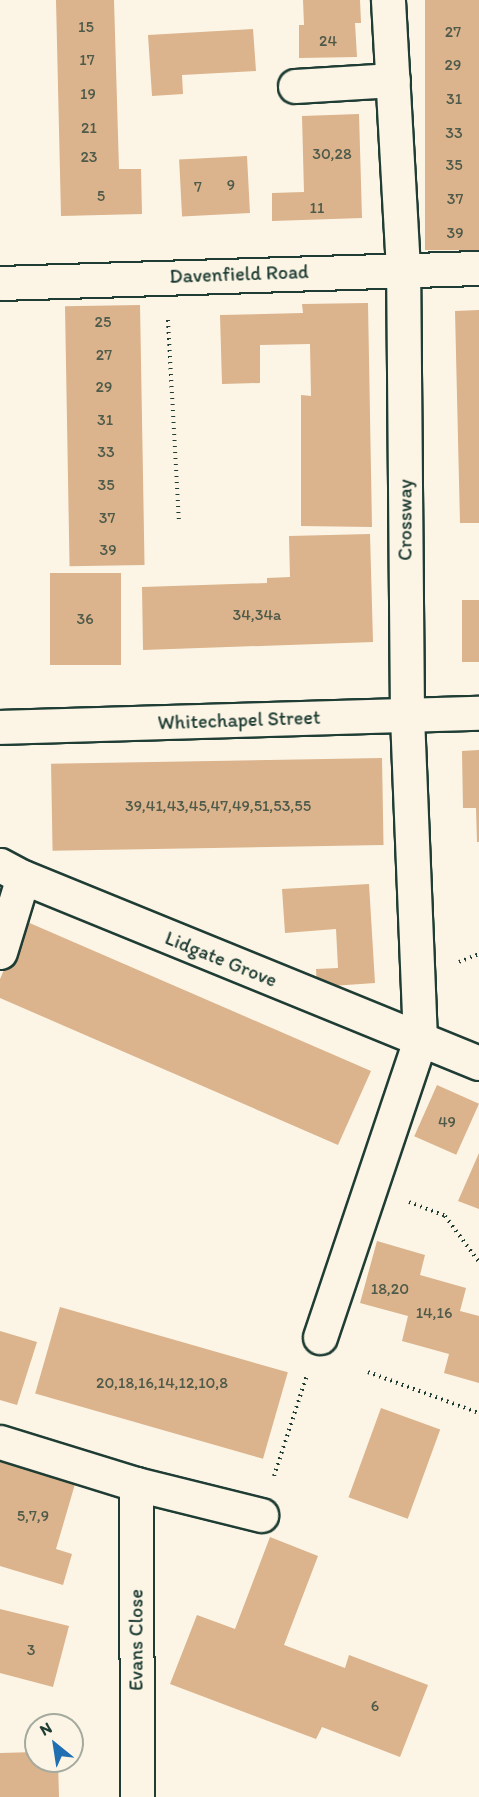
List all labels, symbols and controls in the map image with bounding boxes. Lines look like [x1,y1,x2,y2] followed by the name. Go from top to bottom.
[78,17,94,37] house number: 15
[445,22,461,42] house number: 27
[319,31,337,51] house number: 24
[79,50,95,70] house number: 17
[445,55,461,75] house number: 29
[80,84,96,104] house number: 19
[446,89,462,109] house number: 31
[81,118,97,138] house number: 21
[445,123,463,143] house number: 33
[312,144,352,164] house number: 30,28
[80,147,98,167] house number: 23
[445,155,463,175] house number: 35
[227,175,235,195] house number: 9
[194,177,202,197] house number: 7
[97,186,105,206] house number: 5
[447,189,463,209] house number: 37
[310,198,324,218] house number: 11
[446,223,464,243] house number: 39
[169,260,309,288] street label: Davenfield Road
[95,312,111,332] house number: 25
[96,345,112,365] house number: 27
[96,377,112,397] house number: 29
[97,410,113,430] house number: 31
[97,442,115,462] house number: 33
[97,475,115,495] house number: 35
[393,479,417,561] street label: Crossway
[99,508,115,528] house number: 37
[99,540,117,560] house number: 39
[233,605,281,625] house number: 34,34a
[76,609,94,629] house number: 36
[157,705,321,735] street label: Whitechapel Street
[125,796,311,816] house number: 39,41,43,45,47,49,51,53,55
[161,926,281,992] street label: Lidgate Grove
[438,1112,456,1132] house number: 49
[371,1279,409,1299] house number: 18,20
[416,1303,452,1323] house number: 14,16
[96,1373,228,1393] house number: 20,18,16,14,12,10,8
[17,1506,49,1526] house number: 5,7,9
[124,1589,148,1691] street label: Evans Close
[27,1640,35,1660] house number: 3
[371,1696,379,1716] house number: 6
[24,1713,84,1773] north arrow
[36,1718,55,1740] text: N

